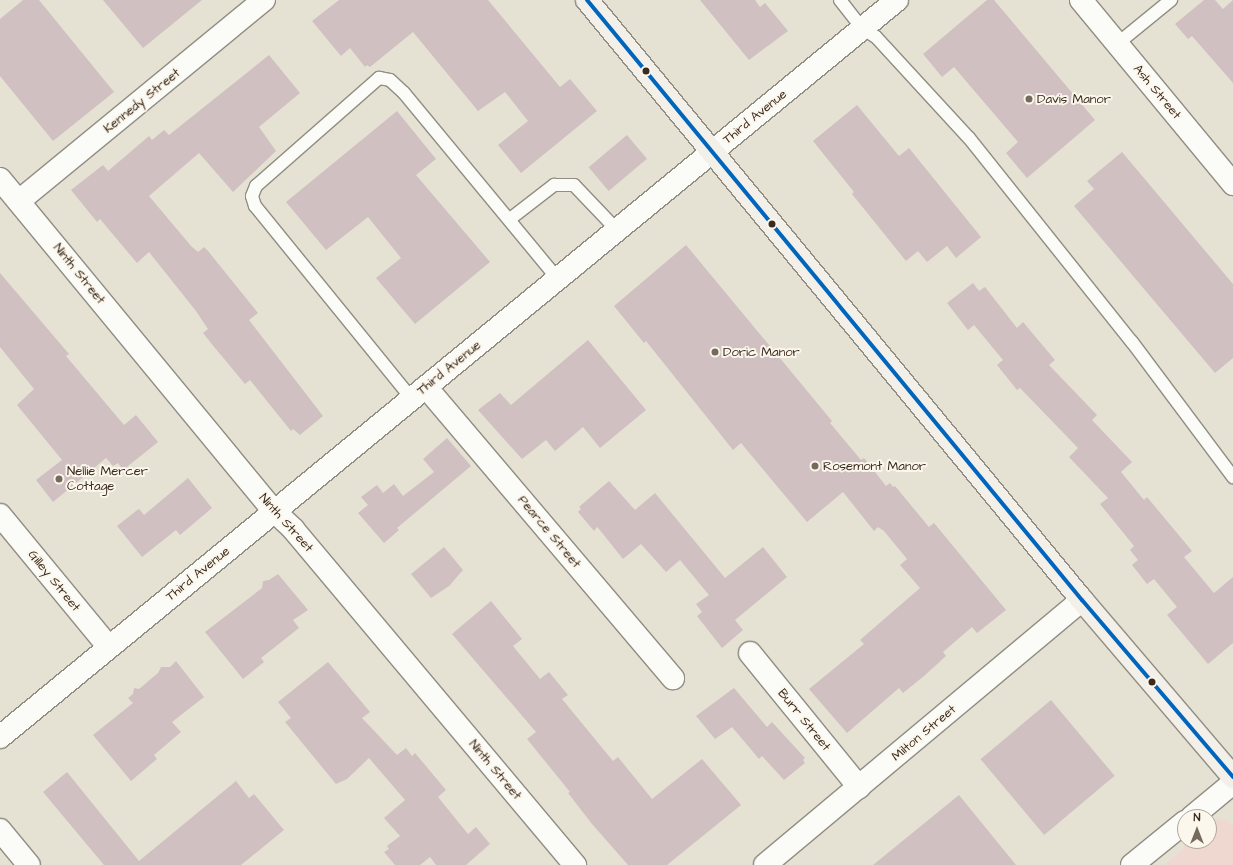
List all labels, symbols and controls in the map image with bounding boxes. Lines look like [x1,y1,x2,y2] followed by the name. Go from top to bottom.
[1130,61,1184,123] street label: Ash Street
[101,65,183,137] street label: Kennedy Street
[641,66,651,76] unlabelled marker
[720,86,790,148] street label: Third Avenue
[1037,91,1111,107] place label: Davis Manor
[1024,94,1034,104] marker: Davis Manor
[767,219,777,229] unlabelled marker
[50,240,108,308] street label: Ninth Street
[414,337,484,399] street label: Third Avenue
[723,344,800,360] place label: Doric Manor
[710,347,720,357] marker: Doric Manor
[823,458,926,474] place label: Rosemont Manor
[810,461,820,471] marker: Rosemont Manor
[67,464,148,495] place label: Nellie Mercer Cottage
[54,474,64,484] marker: Nellie Mercer Cottage
[256,490,316,556] street label: Ninth Street
[514,493,584,571] street label: Pearce Street
[163,543,233,605] street label: Third Avenue
[24,547,84,615] street label: Gilley Street
[1147,677,1157,687] unlabelled marker
[774,686,834,754] street label: Burr Street
[889,702,959,764] street label: Milton Street
[465,737,525,803] street label: Ninth Street
[1177,809,1217,849] north arrow
[1194,810,1200,825] text: N

